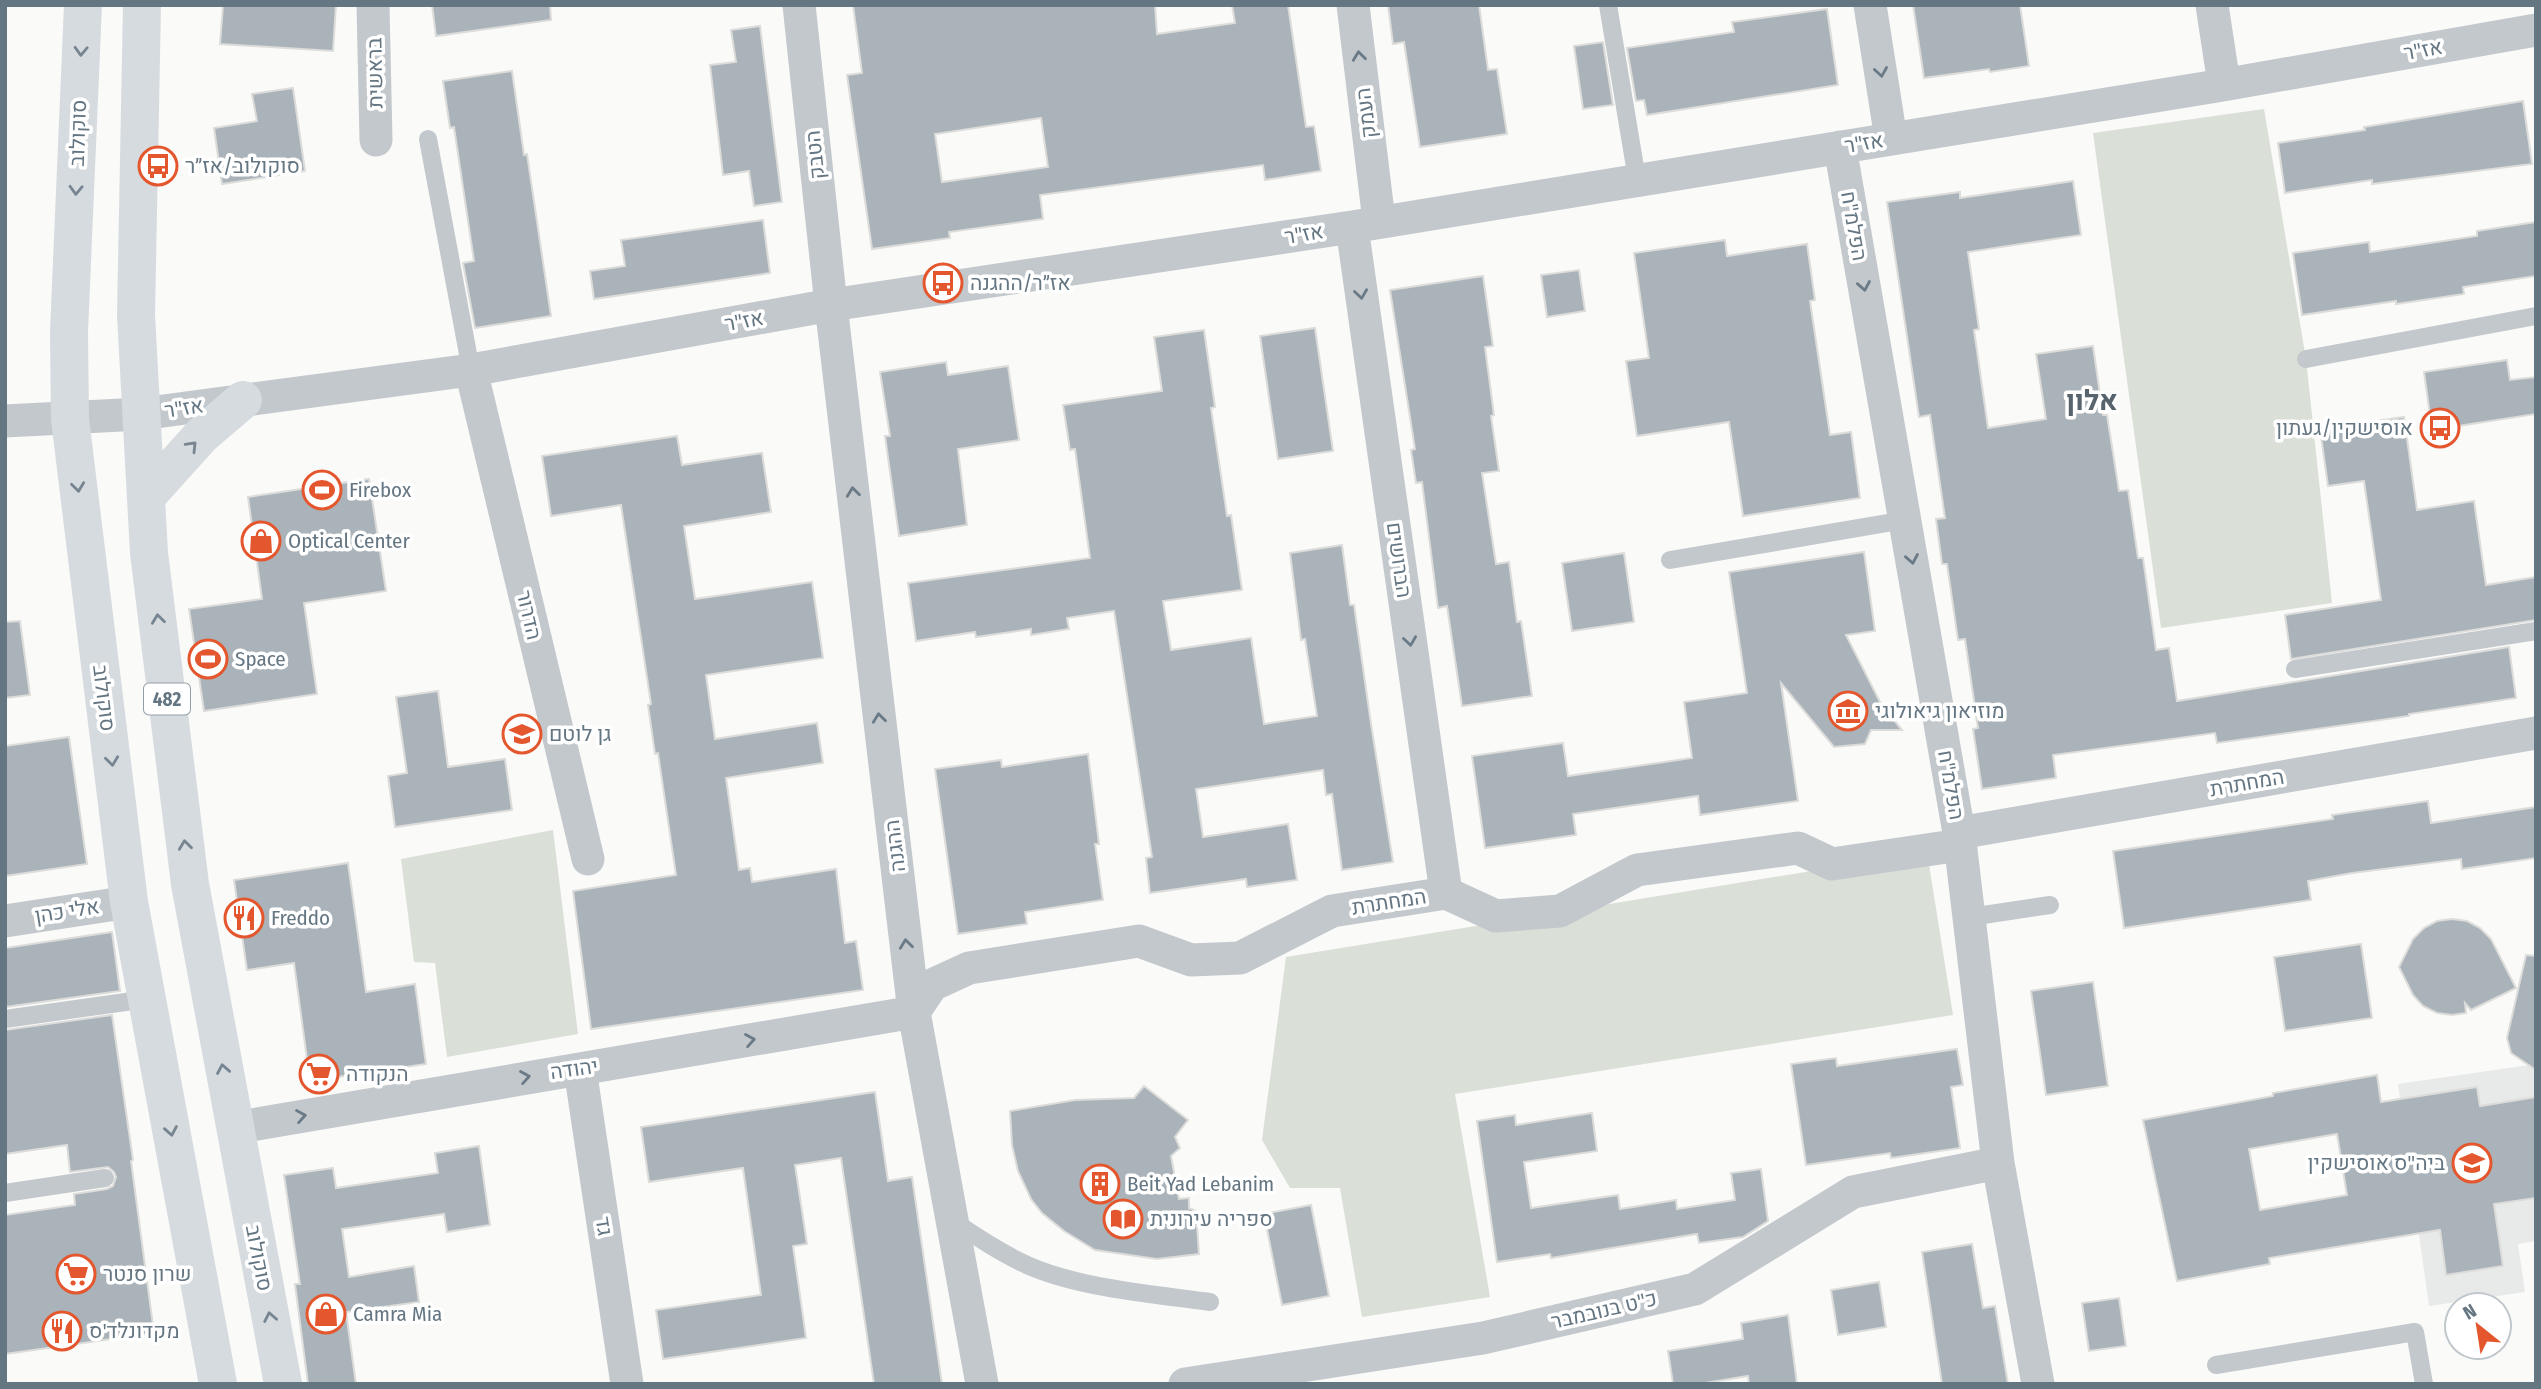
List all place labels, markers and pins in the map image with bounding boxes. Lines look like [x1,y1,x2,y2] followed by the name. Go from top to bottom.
[137,145,179,187] bus stop icon: סוקולוב/אז״ר
[185,153,300,179] place label: סוקולוב/אז״ר
[922,262,964,304] bus stop icon: אז״ר/ההגנה
[970,270,1071,296] place label: אז״ר/ההגנה
[2419,407,2461,449] bus stop icon: אוסישקין/געתון
[2276,415,2413,441] place label: אוסישקין/געתון
[301,469,343,511] sports icon: Firebox
[349,477,412,503] place label: Firebox
[240,520,282,562] shop icon: Optical Center
[288,528,410,554] place label: Optical Center
[187,638,229,680] sports icon: Space
[235,646,286,672] place label: Space
[1827,690,1869,732] museum icon: מוזיאון גיאולוגי
[1875,698,2004,724] place label: מוזיאון גיאולוגי
[501,713,543,755] school or university icon: גן לוטם
[549,721,611,747] place label: גן לוטם
[223,897,265,939] restaurant icon: Freddo
[271,905,330,931] place label: Freddo
[298,1053,340,1095] supermarket icon: הנקודה
[346,1061,409,1087] place label: הנקודה
[2451,1142,2493,1184] school or university icon: ביה"ס אוסישקין
[2308,1150,2445,1176] place label: ביה"ס אוסישקין
[1079,1163,1121,1205] building icon: Beit Yad Lebanim
[1127,1171,1274,1197] place label: Beit Yad Lebanim
[1102,1198,1144,1240] library icon: ספריה עירונית
[1150,1206,1273,1232] place label: ספריה עירונית
[55,1253,97,1295] supermarket icon: שרון סנטר
[103,1261,191,1287] place label: שרון סנטר
[305,1293,347,1335] shop icon: Camra Mia
[353,1301,442,1327] place label: Camra Mia
[41,1310,83,1352] restaurant icon: מקדונלד'ס
[89,1318,179,1344] place label: מקדונלד'ס

